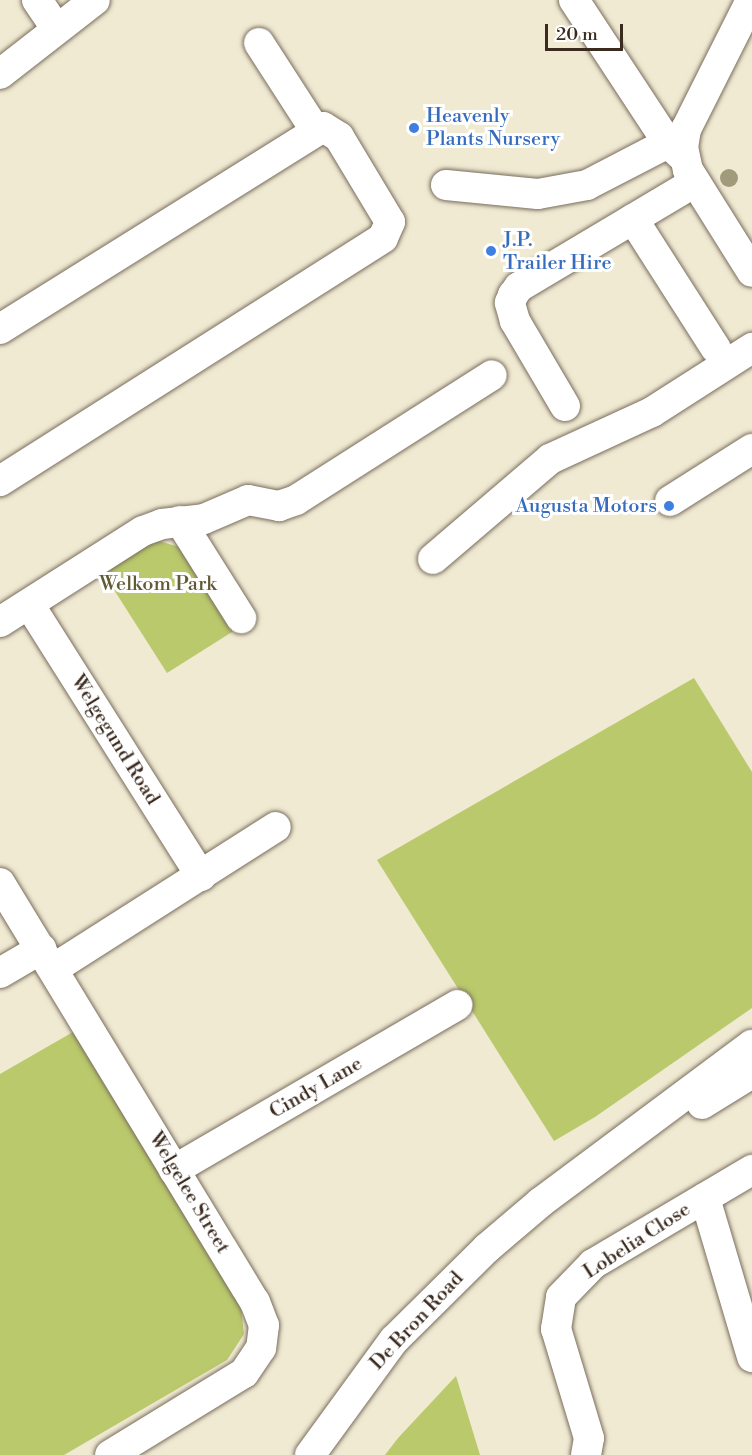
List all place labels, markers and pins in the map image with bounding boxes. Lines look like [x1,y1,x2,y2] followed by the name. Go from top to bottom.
[426,104,560,151] place label: Heavenly Plants Nursery
[407,121,421,135] marker: Heavenly Plants Nursery
[503,228,611,275] place label: J.P. Trailer Hire
[484,244,498,258] marker: J.P. Trailer Hire
[515,494,657,518] place label: Augusta Motors
[662,499,676,513] marker: Augusta Motors

